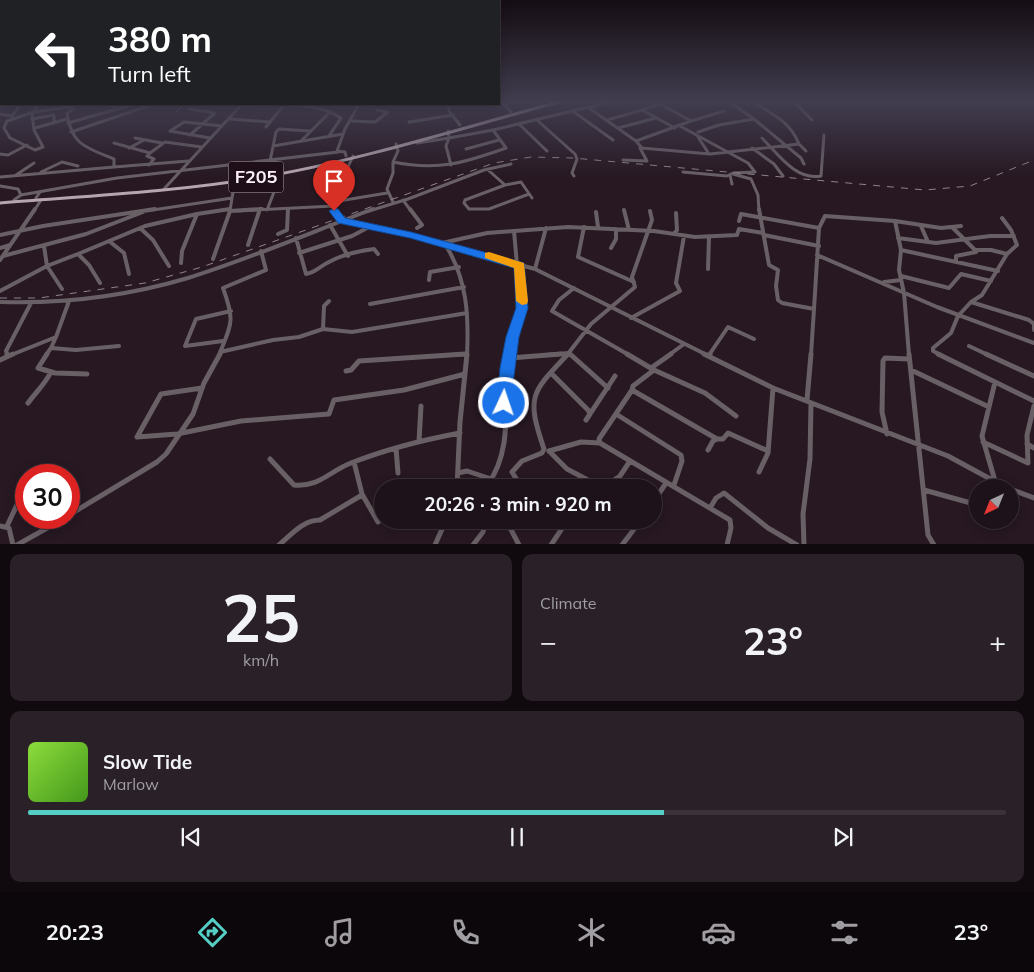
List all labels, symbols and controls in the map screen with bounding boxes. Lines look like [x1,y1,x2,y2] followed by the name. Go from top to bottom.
[108,17,212,61] text: 380 m
[25,20,90,85] icon: left
[108,60,191,88] text: Turn left
[313,160,355,211] pin
[228,162,284,192] road number: F205
[320,167,348,195] icon: arrive
[477,376,529,428] position arrow
[15,464,80,529] speed limit sign: 30
[969,479,1019,529] north arrow
[969,479,1019,529] map controls
[424,492,612,516] text: 20:26 · 3 min · 920 m
[222,577,300,658] text: 25
[540,593,596,613] text: Climate
[743,617,803,665] text: 23°
[540,624,557,659] text: −
[989,624,1006,659] text: +
[243,650,279,670] text: km/h
[103,750,192,774] text: Slow Tide
[103,774,159,794] text: Marlow
[177,823,205,851] icon: previous
[503,823,531,851] icon: pause
[829,823,857,851] icon: next
[195,915,230,950] icon: directions
[322,915,357,950] icon: music
[448,915,483,950] icon: phone
[574,915,609,950] icon: climate
[701,915,736,950] icon: car
[827,915,862,950] icon: filters
[46,918,104,946] text: 20:23
[953,918,988,946] text: 23°

